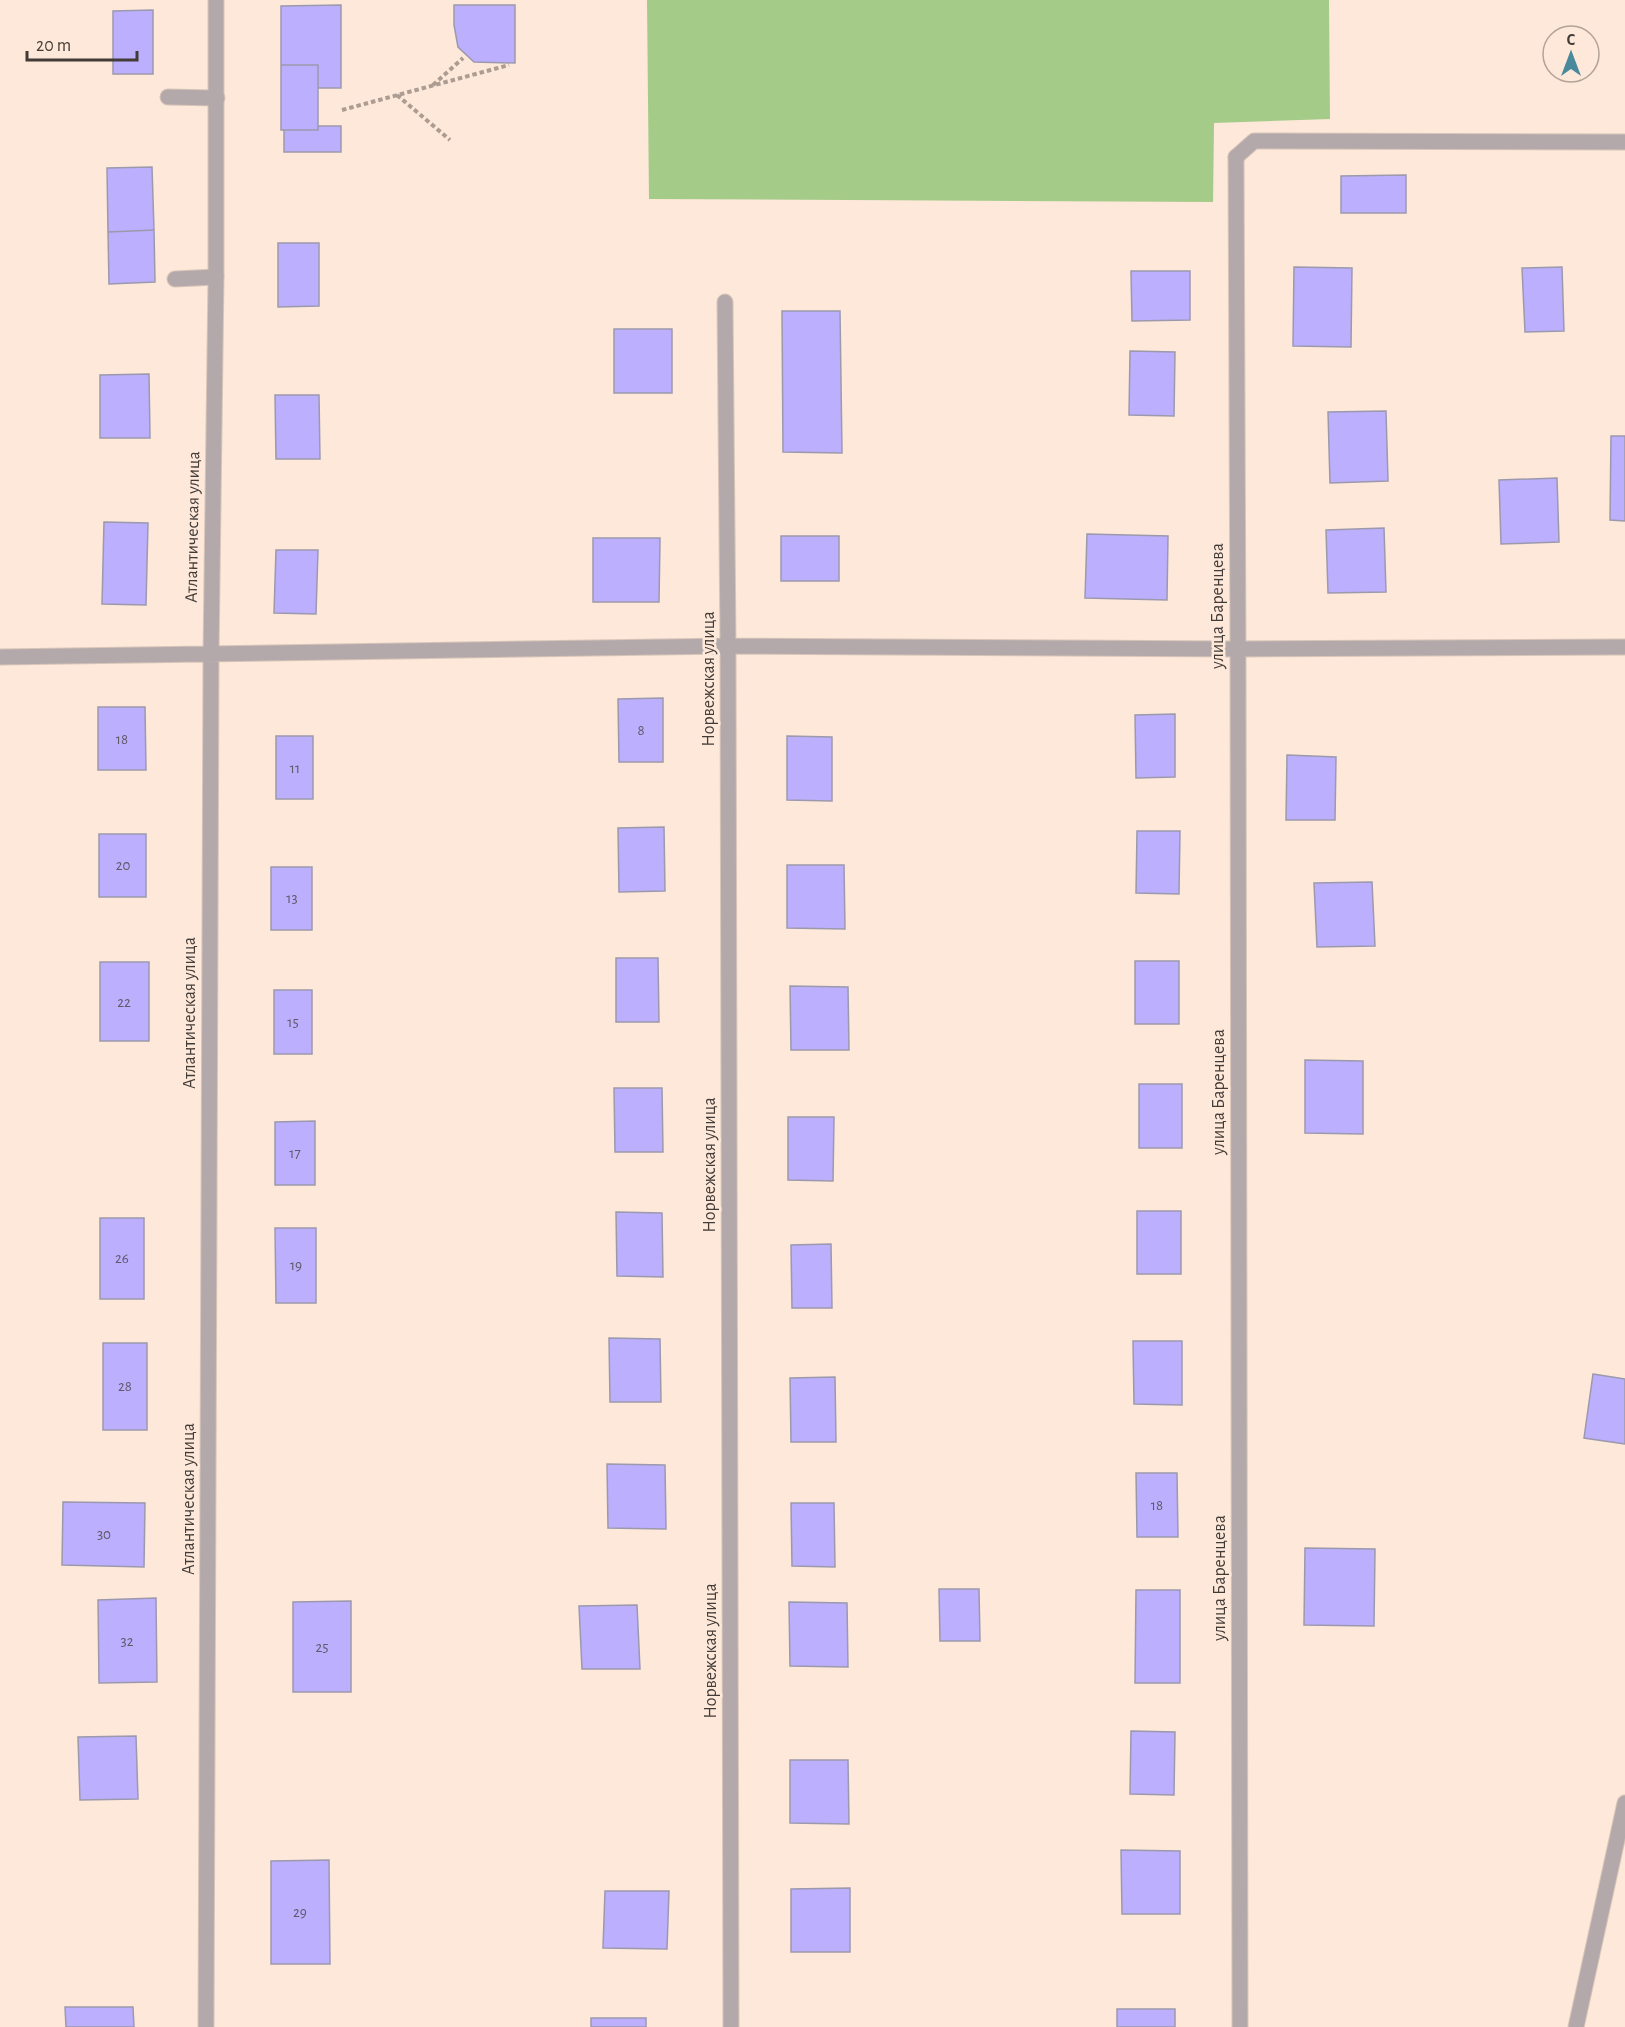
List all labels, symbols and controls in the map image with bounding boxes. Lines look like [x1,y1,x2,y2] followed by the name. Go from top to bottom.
[27,24,136,62] scale bar
[1541,24,1601,84] north arrow
[1567,32,1576,48] text: С
[36,37,71,55] text: 20 m
[183,451,203,603] street label: Атлантическая улица
[1209,543,1227,670] street label: улица Баренцева
[700,611,718,747] street label: Норвежская улица
[637,723,645,738] house number: 8
[116,732,128,747] house number: 18
[290,761,300,776] house number: 11
[116,858,130,873] house number: 20
[286,891,298,906] house number: 13
[181,937,199,1089] street label: Атлантическая улица
[117,995,131,1010] house number: 22
[287,1015,299,1030] house number: 15
[1210,1029,1228,1156] street label: улица Баренцева
[701,1097,719,1233] street label: Норвежская улица
[289,1146,301,1161] house number: 17
[115,1251,129,1266] house number: 26
[290,1258,302,1273] house number: 19
[118,1379,132,1394] house number: 28
[180,1423,198,1575] street label: Атлантическая улица
[1151,1498,1163,1513] house number: 18
[1211,1515,1229,1642] street label: улица Баренцева
[97,1527,111,1542] house number: 30
[702,1583,720,1719] street label: Норвежская улица
[120,1634,134,1649] house number: 32
[315,1640,329,1655] house number: 25
[293,1905,307,1920] house number: 29

